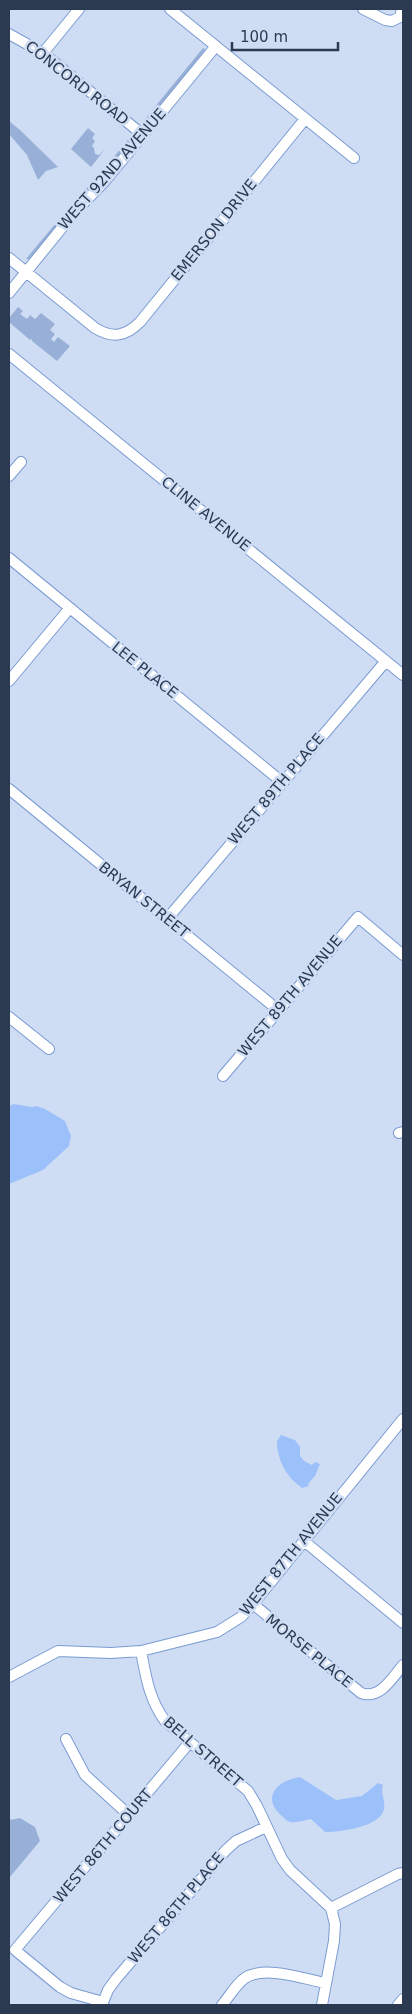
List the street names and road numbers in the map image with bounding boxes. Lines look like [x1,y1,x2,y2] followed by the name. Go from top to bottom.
[22,37,132,129] street label: CONCORD ROAD
[54,105,170,233] street label: WEST 92ND AVENUE
[167,175,261,285] street label: EMERSON DRIVE
[158,473,254,555] street label: CLINE AVENUE
[108,638,182,702] street label: LEE PLACE
[224,730,328,848] street label: WEST 89TH PLACE
[95,858,194,943] street label: BRYAN STREET
[234,932,346,1060] street label: WEST 89TH AVENUE
[236,1489,346,1619] street label: WEST 87TH AVENUE
[262,1610,356,1692] street label: MORSE PLACE
[160,1713,247,1792] street label: BELL STREET
[50,1784,157,1907] street label: WEST 86TH COURT
[124,1849,228,1967] street label: WEST 86TH PLACE

